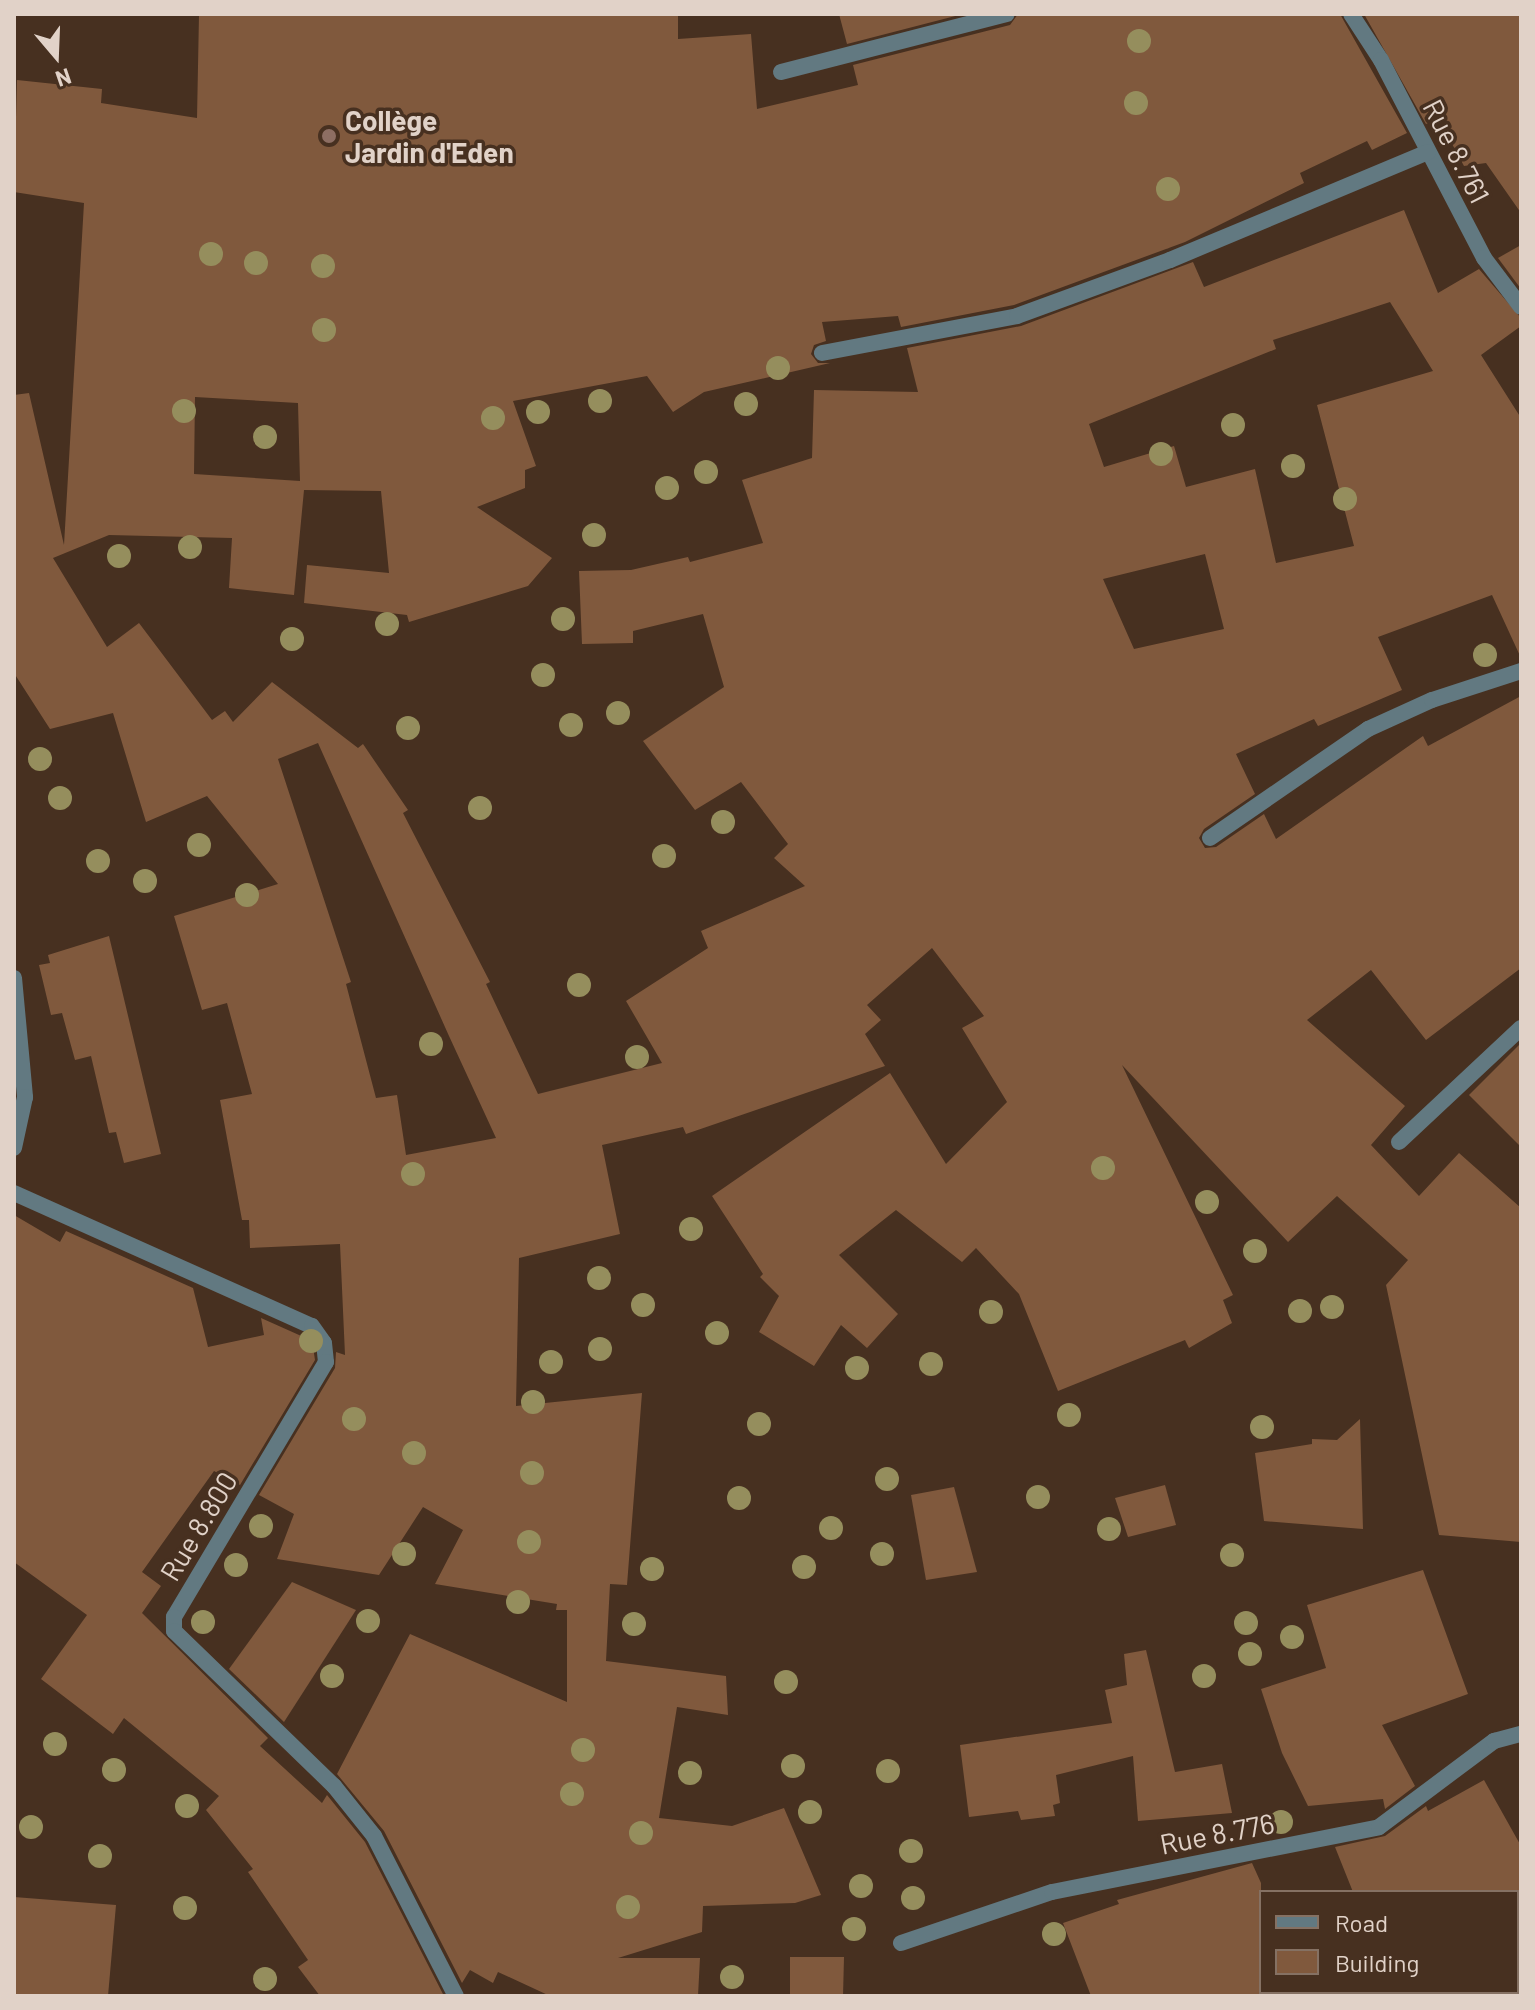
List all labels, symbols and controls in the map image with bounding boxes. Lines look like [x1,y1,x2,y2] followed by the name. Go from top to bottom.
[16,16,96,96] north arrow
[53,64,75,93] text: N
[1417,93,1497,209] street label: Rue 8.761
[345,103,514,169] place label: Collège Jardin d'Eden
[320,127,338,145] marker: Collège Jardin d'Eden
[152,1465,244,1587] street label: Rue 8.800
[1157,1805,1277,1861] street label: Rue 8.776
[1259,1890,1519,1994] legend
[1335,1908,1388,1937] text: Road
[1335,1948,1419,1977] text: Building

